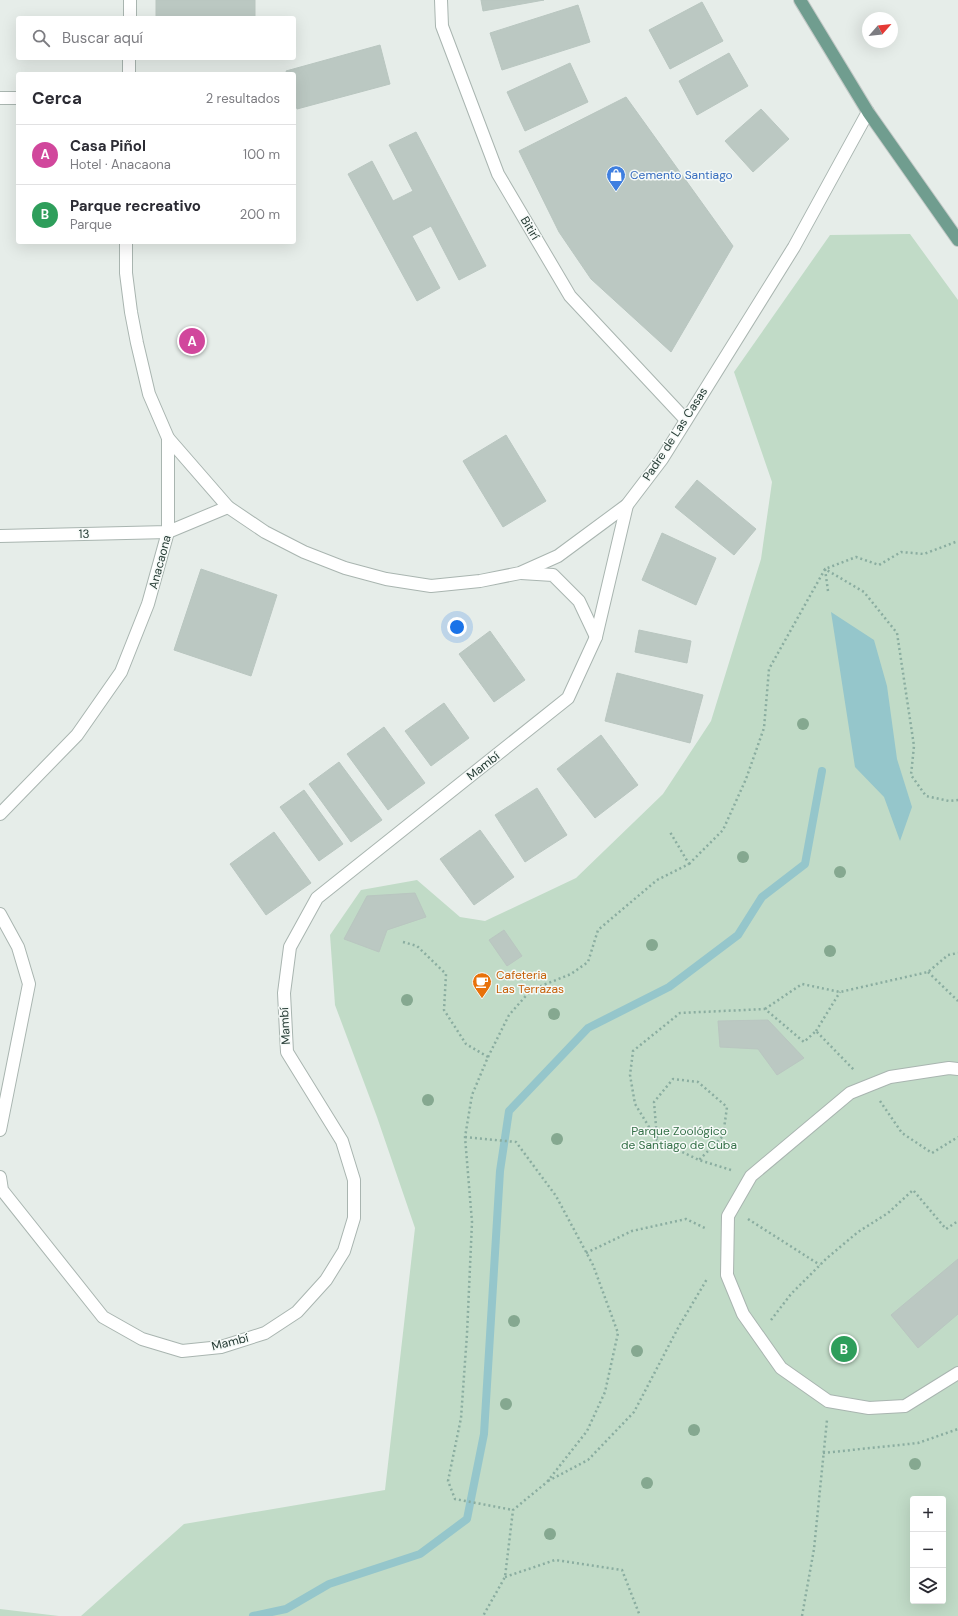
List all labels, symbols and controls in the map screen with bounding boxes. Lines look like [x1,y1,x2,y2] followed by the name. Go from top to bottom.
[862,12,898,48] north arrow
[16,16,296,60] search box
[30,27,52,49] icon: search
[62,28,143,48] text: Buscar aquí
[32,87,82,109] text: Cerca
[206,90,280,107] text: 2 resultados
[70,136,146,156] text: Casa Piñol
[40,146,50,163] text: A
[243,146,280,163] text: 100 m
[70,156,171,173] text: Hotel · Anacaona
[605,164,627,192] shop icon: Cemento Santiago
[630,167,733,183] place label: Cemento Santiago
[70,196,201,216] text: Parque recreativo
[41,206,49,223] text: B
[240,206,280,223] text: 200 m
[517,213,543,243] street label: Bitirí
[70,216,112,233] text: Parque
[179,326,205,356] pin: A
[639,384,711,484] street label: Padre de Las Casas
[78,526,90,542] street label: 13
[145,533,175,591] street label: Anacaona
[447,617,467,637] your location
[463,748,503,784] street label: Mambí
[496,967,564,997] place label: Cafeteria Las Terrazas
[471,971,493,999] cafe icon: Cafeteria Las Terrazas
[276,1007,294,1045] street label: Mambí
[621,1123,737,1153] park label: Parque Zoológico de Santiago de Cuba
[210,1330,250,1354] street label: Mambí
[831,1334,857,1364] pin: B
[910,1496,946,1604] map controls
[910,1496,946,1532] button: +
[910,1532,946,1568] button: −
[910,1568,946,1604] button: layers

